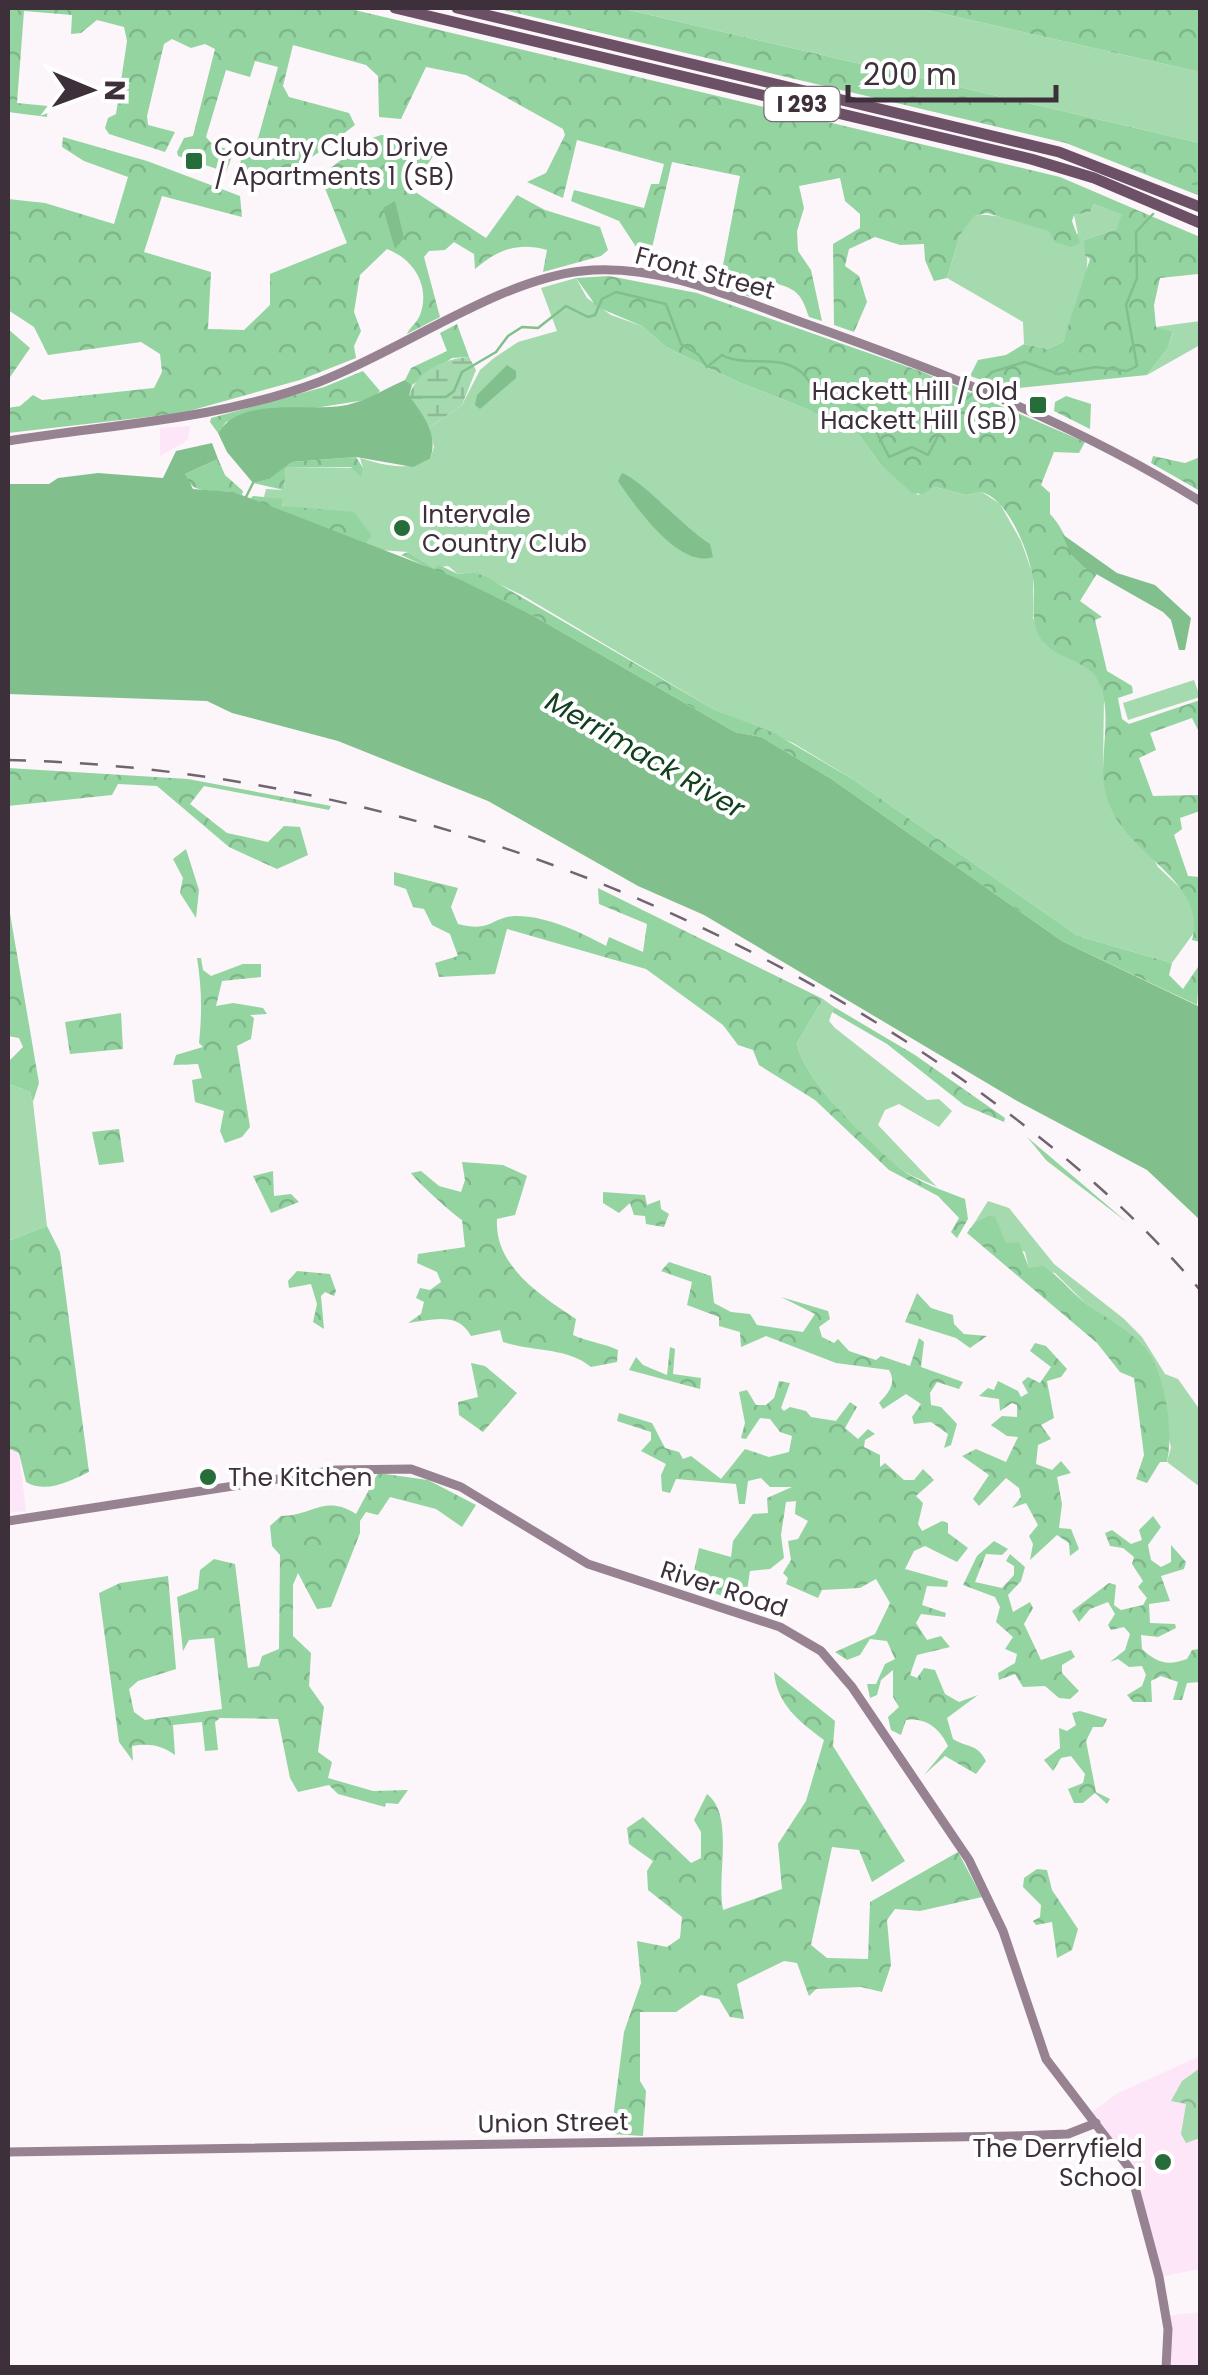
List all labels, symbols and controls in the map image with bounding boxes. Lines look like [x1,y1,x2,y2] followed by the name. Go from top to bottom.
[40,40,140,140] north arrow
[848,40,1056,102] scale bar
[863,53,957,96] text: 200 m
[95,80,134,101] text: N
[764,87,840,121] road number: I 293
[214,130,455,194] place label: Country Club Drive / Apartments 1 (SB)
[183,150,205,172] marker: Country Club Drive / Apartments 1 (SB)
[631,238,779,308] street label: Front Street
[812,374,1018,438] place label: Hackett Hill / Old Hackett Hill (SB)
[1027,394,1049,416] marker: Hackett Hill / Old Hackett Hill (SB)
[422,497,587,561] place label: Intervale Country Club
[391,517,413,539] marker: Intervale Country Club
[538,682,752,828] water label: Merrimack River
[228,1460,373,1495] place label: The Kitchen
[197,1466,219,1488] marker: The Kitchen
[656,1552,792,1626] street label: River Road
[477,2104,629,2142] street label: Union Street
[972,2131,1143,2195] place label: The Derryfield School
[1152,2151,1174,2173] marker: The Derryfield School

